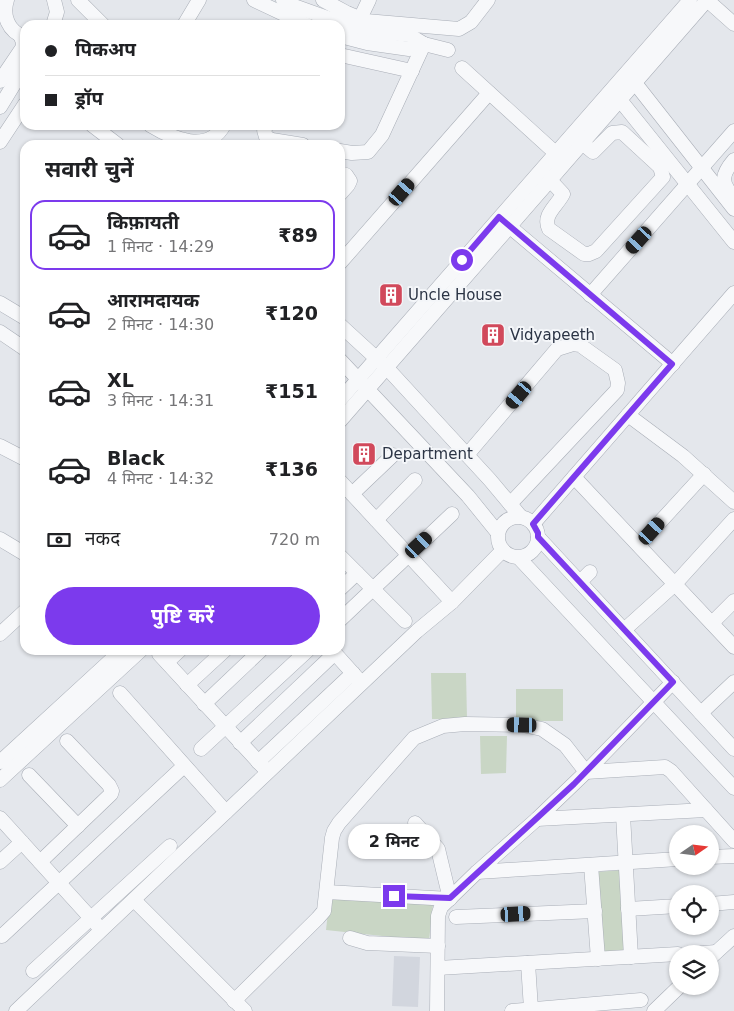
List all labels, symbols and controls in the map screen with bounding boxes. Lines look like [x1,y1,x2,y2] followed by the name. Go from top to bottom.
[75,38,136,60] text: पिकअप
[75,87,103,109] text: ड्रॉप
[45,157,134,182] text: सवारी चुनें
[386,176,417,208] car
[107,211,179,233] text: किफ़ायती
[47,213,92,258] icon: car
[278,224,318,246] text: ₹89
[623,224,654,256] car
[107,237,214,256] text: 1 मिनट · 14:29
[451,249,473,271] route start
[378,282,404,308] building icon: Uncle House
[408,286,502,304] place label: Uncle House
[107,289,199,311] text: आरामदायक
[47,291,92,336] icon: car
[265,302,318,324] text: ₹120
[107,315,214,334] text: 2 मिनट · 14:30
[480,322,506,348] building icon: Vidyapeeth
[510,326,595,344] place label: Vidyapeeth
[47,369,92,414] icon: car
[107,369,134,391] text: XL
[503,379,534,411] car
[265,380,318,402] text: ₹151
[107,391,214,410] text: 3 मिनट · 14:31
[351,441,377,467] building icon: Department
[382,445,473,463] place label: Department
[47,447,92,492] icon: car
[107,447,165,469] text: Black
[265,458,318,480] text: ₹136
[107,469,214,488] text: 4 मिनट · 14:32
[636,515,667,547] car
[45,526,73,554] icon: cash
[85,527,120,549] text: नकद
[402,529,435,561] car
[269,530,320,549] text: 720 m
[45,587,320,645] button: पुष्टि करें
[506,717,537,733] car
[348,824,440,858] callout: 2 मिनट
[669,825,719,875] north arrow
[669,825,719,995] map controls
[369,832,419,851] text: 2 मिनट
[383,885,405,907] route end
[669,885,719,935] button: locate
[500,906,531,922] car
[669,945,719,995] button: layers

